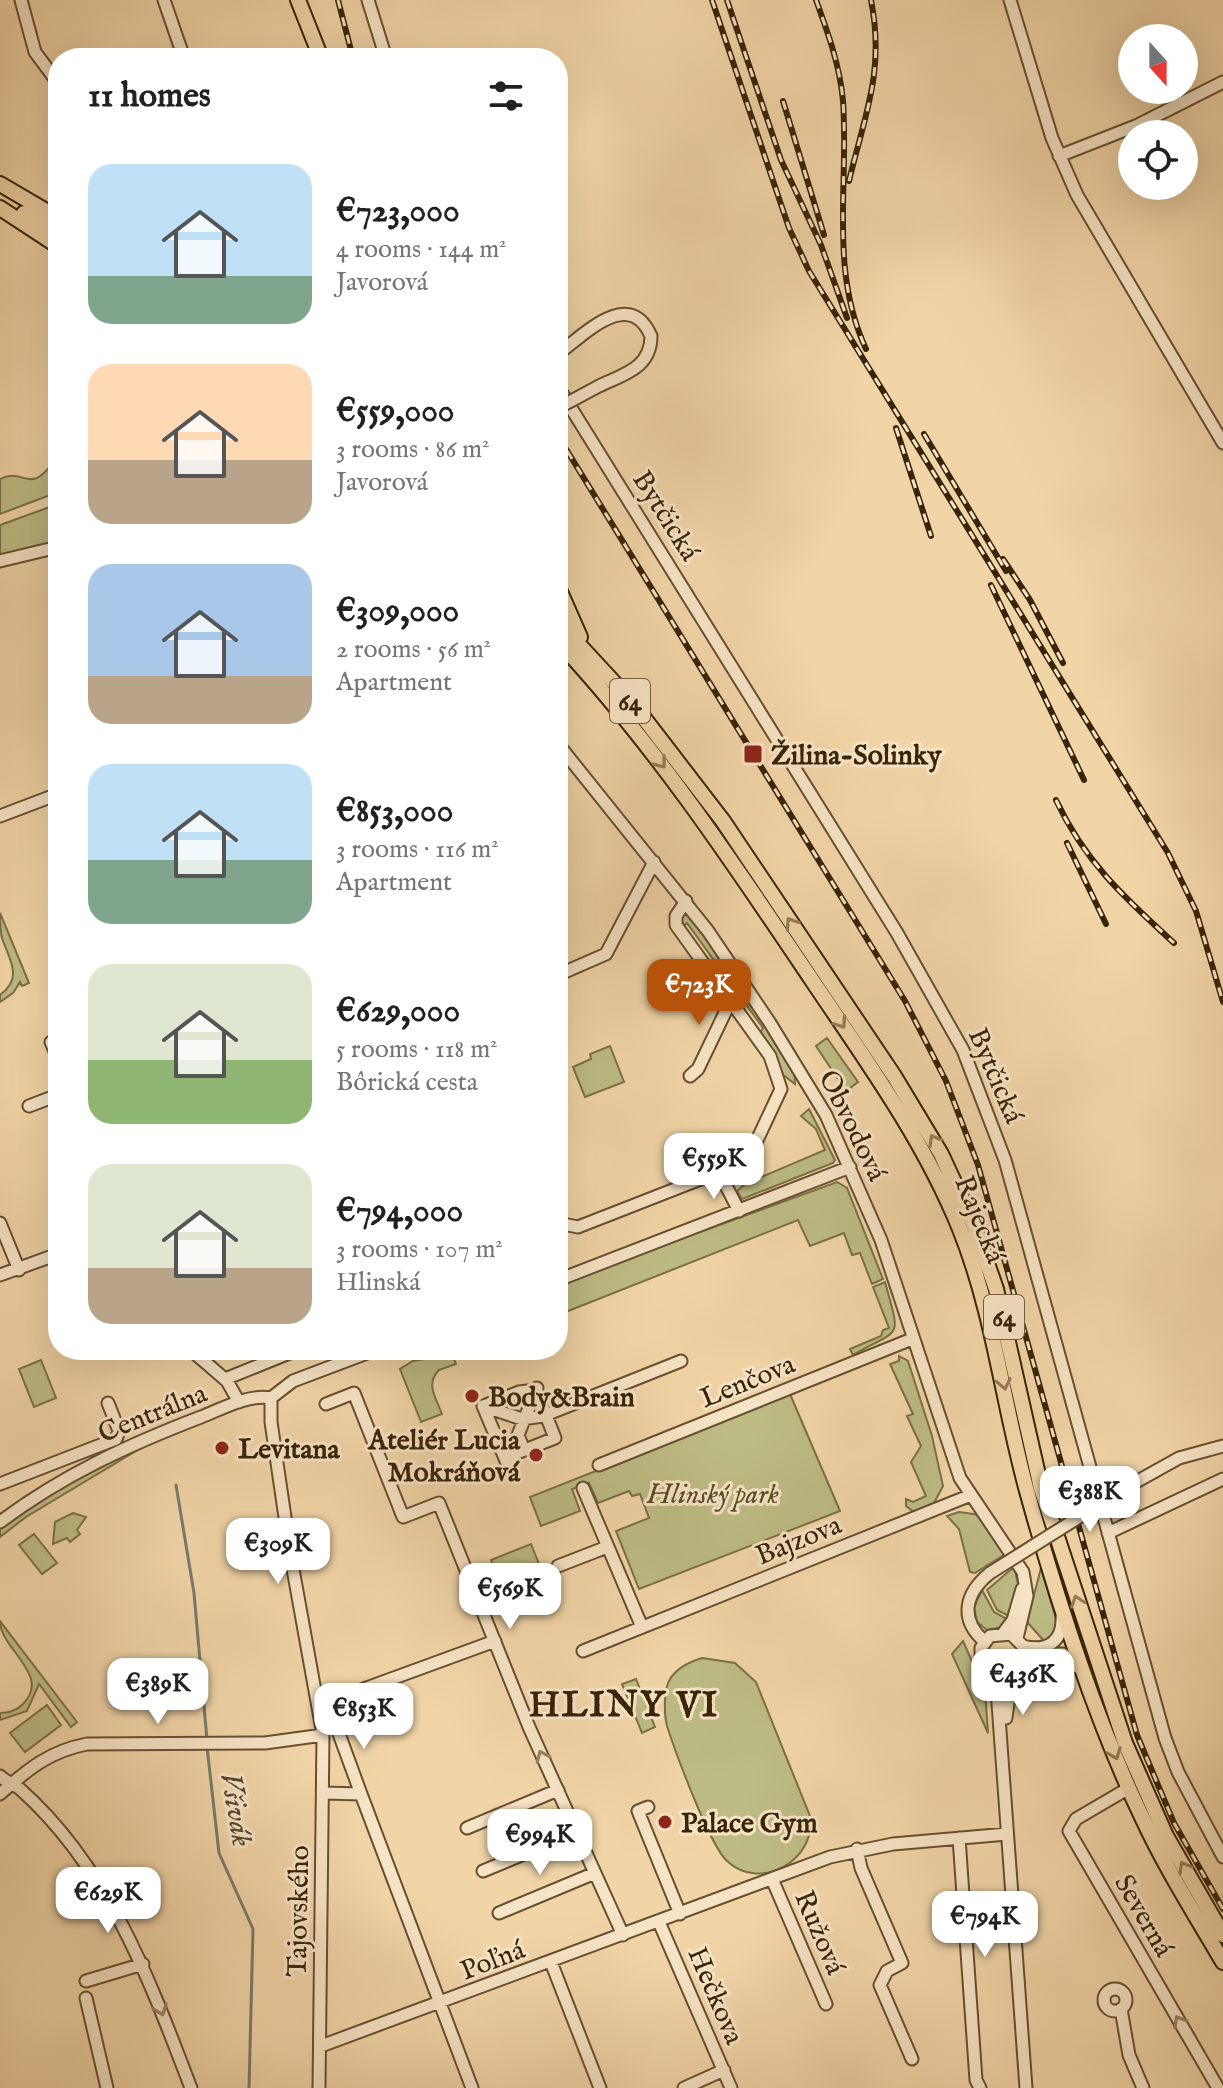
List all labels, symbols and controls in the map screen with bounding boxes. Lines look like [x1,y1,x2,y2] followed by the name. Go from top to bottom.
[1118,24,1198,104] north arrow
[1118,24,1198,200] map controls
[484,74,528,118] icon: filters
[88,75,211,118] text: 11 homes
[1118,120,1198,200] button: locate
[336,190,460,233] text: €723,000
[152,196,248,292] icon: home
[336,233,507,266] text: 4 rooms · 144 m²
[336,266,428,299] text: Javorová
[336,390,455,433] text: €559,000
[152,396,248,492] icon: home
[336,433,489,466] text: 3 rooms · 86 m²
[623,464,707,569] street label: Bytčická
[336,466,428,499] text: Javorová
[336,590,459,633] text: €309,000
[152,596,248,692] icon: home
[336,633,491,666] text: 2 rooms · 56 m²
[336,666,452,699] text: Apartment
[610,679,650,723] road number: 64
[771,739,943,774] place label: Žilina-Solinky
[742,743,764,765] marker: Žilina-Solinky
[651,754,666,768] one-way arrow
[336,790,453,833] text: €853,000
[152,796,248,892] icon: home
[336,833,499,866] text: 3 rooms · 116 m²
[336,866,452,899] text: Apartment
[786,917,801,931] one-way arrow
[643,959,755,1027] pin: €723K
[665,968,733,1001] text: €723K
[336,990,460,1033] text: €629,000
[152,996,248,1092] icon: home
[831,1014,846,1028] one-way arrow
[959,1023,1031,1130] street label: Bytčická
[336,1033,498,1066] text: 5 rooms · 118 m²
[810,1065,894,1188] street label: Obvodová
[336,1066,478,1099] text: Bôrická cesta
[658,1133,770,1201] pin: €559K
[928,1134,943,1148] one-way arrow
[682,1142,746,1175] text: €559K
[945,1171,1012,1270] street label: Rajecká
[336,1190,463,1233] text: €794,000
[152,1196,248,1292] icon: home
[336,1233,503,1266] text: 3 rooms · 107 m²
[336,1266,421,1299] text: Hlinská
[984,1295,1024,1339] road number: 64
[695,1347,801,1417] street label: Lenčova
[93,1376,213,1452] street label: Centrálna
[994,1377,1011,1391] one-way arrow
[488,1381,635,1416] place label: Body&Brain
[463,1387,481,1405] marker: Body&Brain
[367,1424,521,1491] place label: Ateliér Lucia Mokráňová
[238,1433,340,1468] place label: Levitana
[213,1439,231,1457] marker: Levitana
[527,1446,545,1464] marker: Ateliér Lucia Mokráňová
[1034,1466,1146,1534] pin: €388K
[1058,1475,1122,1508] text: €388K
[646,1478,779,1513] park label: Hlinský park
[751,1508,848,1574] street label: Bajzova
[222,1518,334,1586] pin: €309K
[244,1527,312,1560] text: €309K
[454,1563,566,1631] pin: €569K
[477,1572,543,1605] text: €569K
[1070,1594,1086,1608] one-way arrow
[967,1649,1079,1717] pin: €436K
[102,1658,214,1726] pin: €389K
[989,1658,1057,1691] text: €436K
[125,1667,191,1700] text: €389K
[308,1683,420,1751] pin: €853K
[529,1683,719,1729] district label: HLINY VI
[332,1692,396,1725] text: €853K
[1105,1746,1122,1760] one-way arrow
[536,1750,552,1764] one-way arrow
[210,1769,260,1849] water label: Všivák
[681,1807,818,1842] place label: Palace Gym
[484,1809,596,1877] pin: €994K
[656,1813,674,1831] marker: Palace Gym
[505,1818,575,1851] text: €994K
[281,1845,318,1977] street label: Tajovského
[1178,1862,1194,1876] one-way arrow
[52,1867,164,1935] pin: €629K
[1105,1869,1181,1965] street label: Severná
[74,1876,142,1909] text: €629K
[785,1886,852,1981] street label: Ružová
[929,1891,1041,1959] pin: €794K
[950,1900,1020,1933] text: €794K
[456,1933,531,1990] street label: Poľná
[679,1942,751,2051] street label: Hečkova
[151,2002,168,2016] one-way arrow
[1173,2015,1189,2030] one-way arrow

